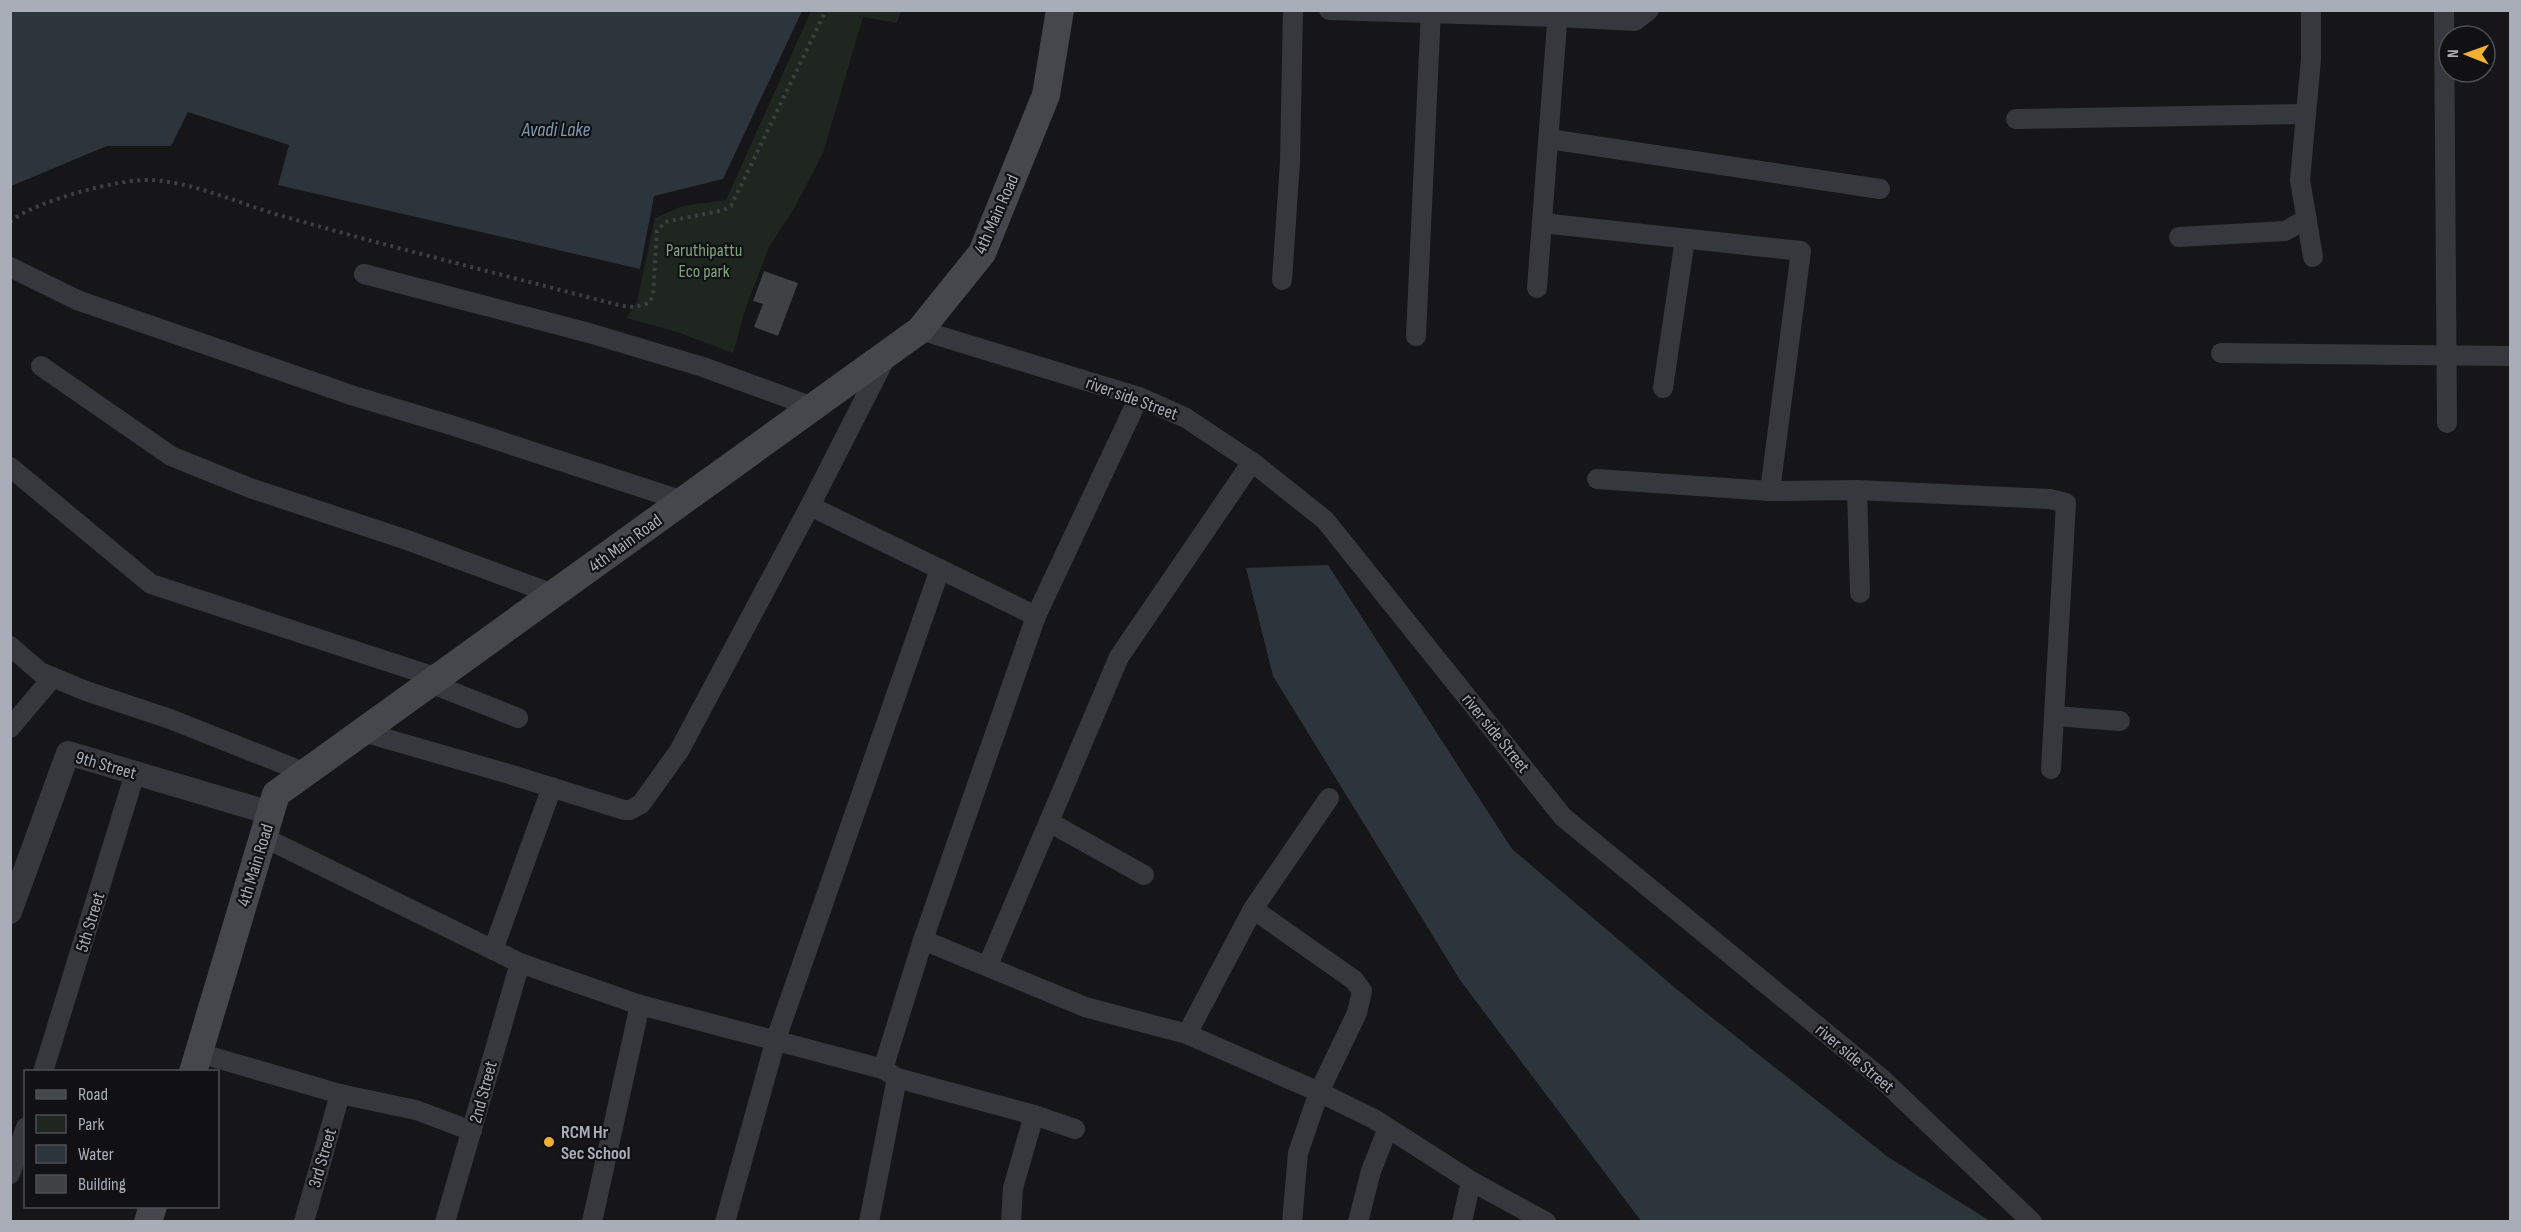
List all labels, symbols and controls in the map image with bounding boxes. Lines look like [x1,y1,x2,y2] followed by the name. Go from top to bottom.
[2437,24,2497,84] north arrow
[2444,49,2463,58] text: N
[521,118,590,142] water label: Avadi Lake
[970,171,1023,257] street label: 4th Main Road
[666,240,742,282] park label: Paruthipattu Eco park
[1083,372,1181,425] street label: river side Street
[585,510,666,577] street label: 4th Main Road
[1457,689,1534,778] street label: river side Street
[73,747,139,784] street label: 9th Street
[233,821,278,909] street label: 4th Main Road
[71,889,110,955] street label: 5th Street
[1811,1019,1899,1098] street label: river side Street
[465,1058,502,1125] street label: 2nd Street
[24,1070,219,1208] legend
[78,1084,108,1105] text: Road
[78,1114,104,1135] text: Park
[561,1122,630,1164] place label: RCM Hr Sec School
[304,1126,341,1190] street label: 3rd Street
[542,1135,556,1149] marker: RCM Hr Sec School
[78,1144,114,1165] text: Water
[78,1174,126,1195] text: Building

